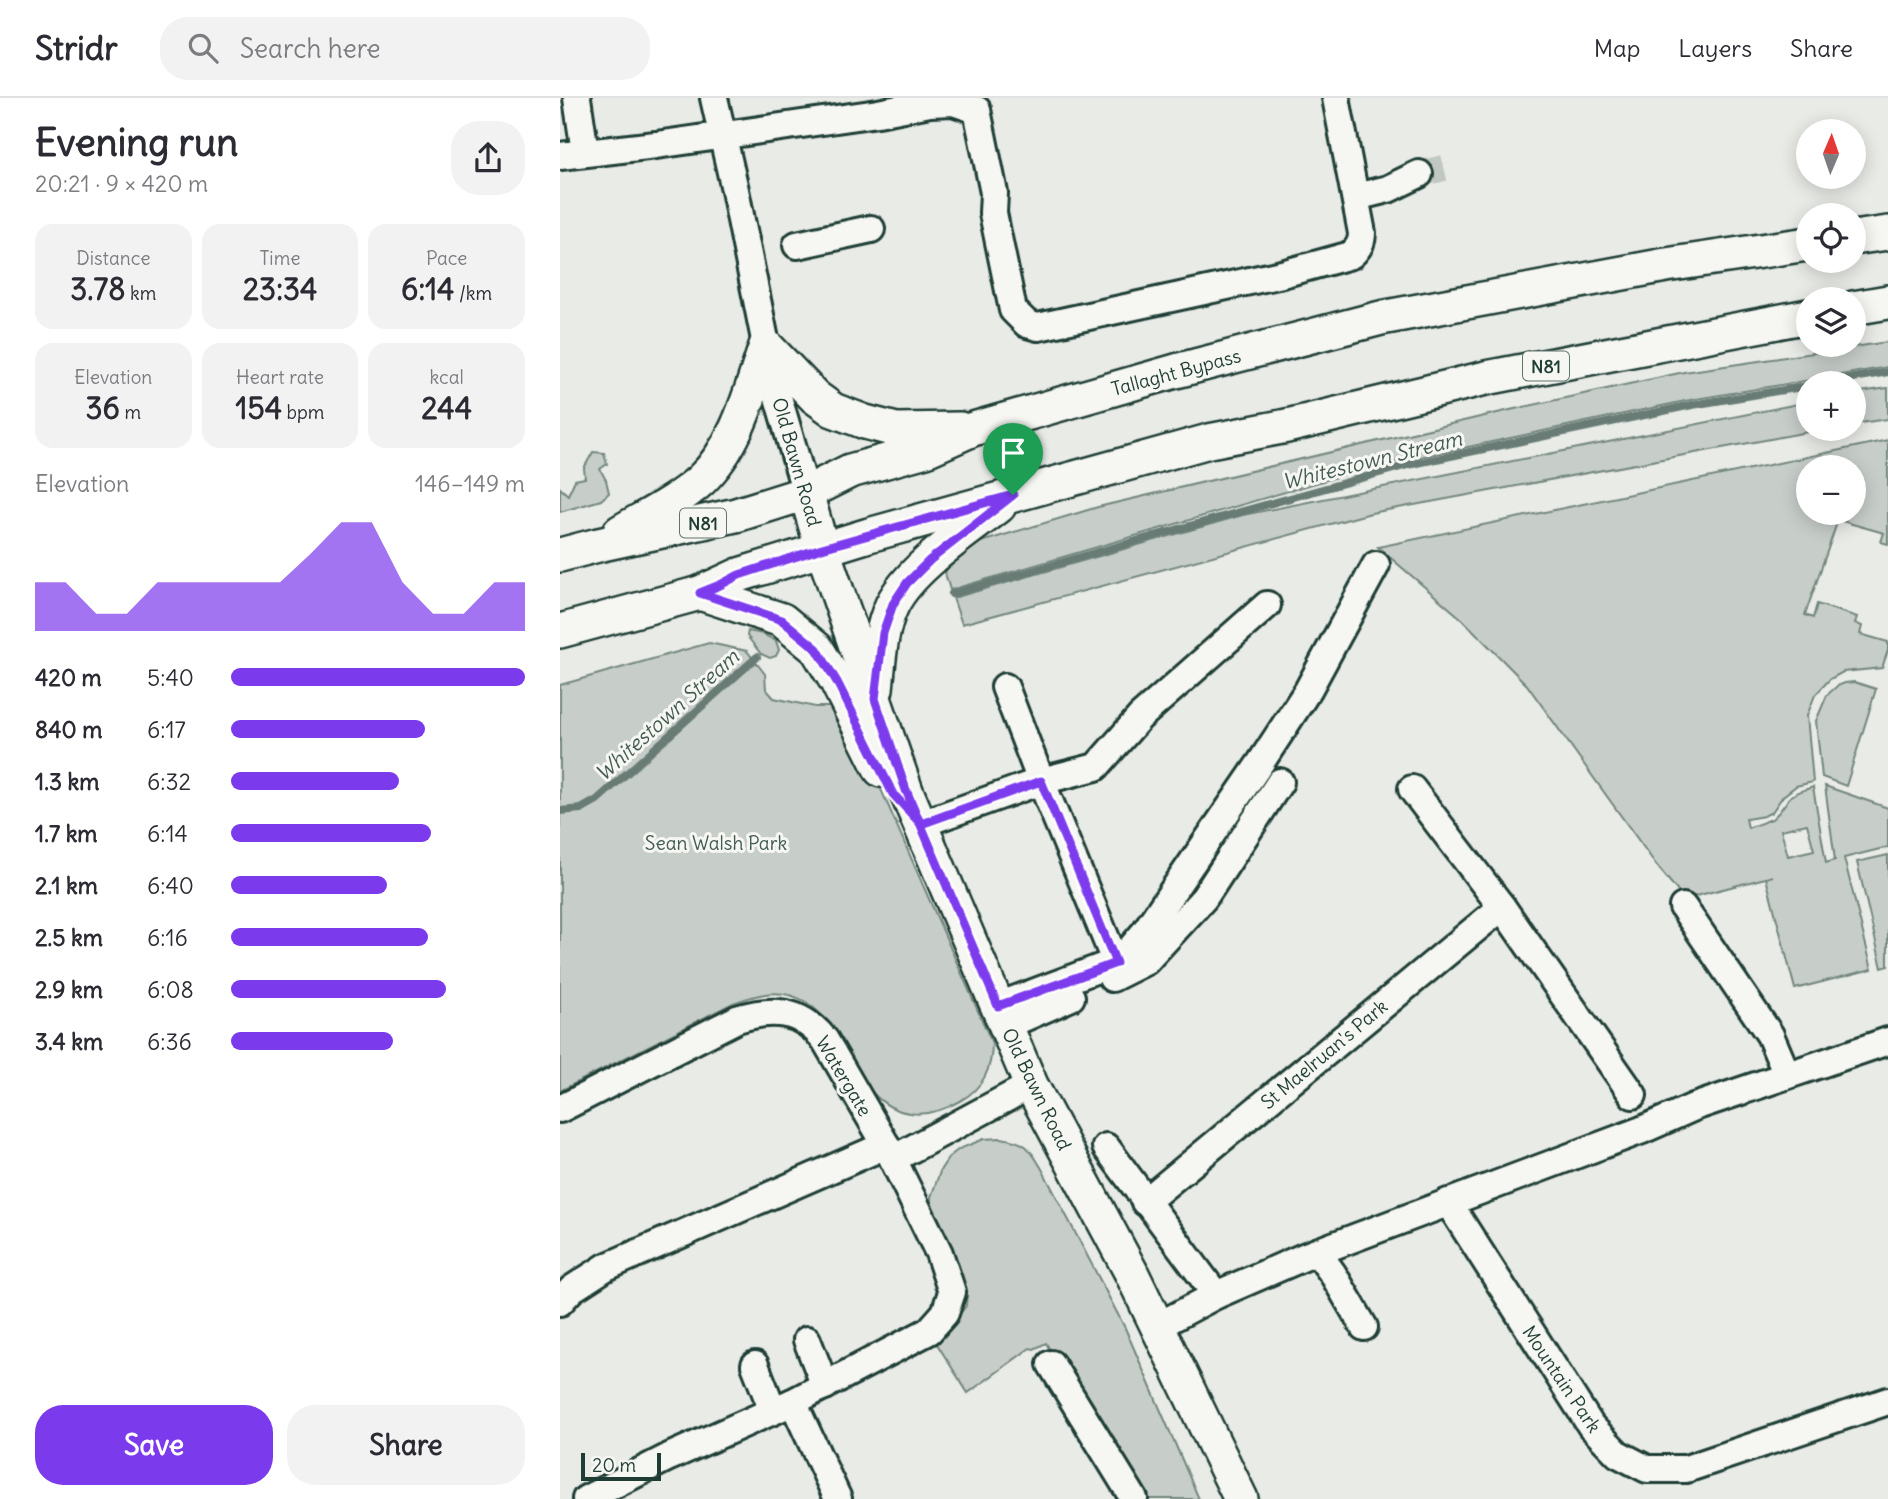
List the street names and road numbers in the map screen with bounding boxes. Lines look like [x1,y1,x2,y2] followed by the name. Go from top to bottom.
[1108,343,1244,401] street label: Tallaght Bypass
[1523,352,1569,380] road number: N81
[767,395,827,529] street label: Old Bawn Road
[680,508,726,538] road number: N81
[1256,994,1392,1114] street label: St Maelruan's Park
[997,1024,1077,1154] street label: Old Bawn Road
[811,1032,877,1120] street label: Watergate
[1517,1321,1607,1437] street label: Mountain Park

